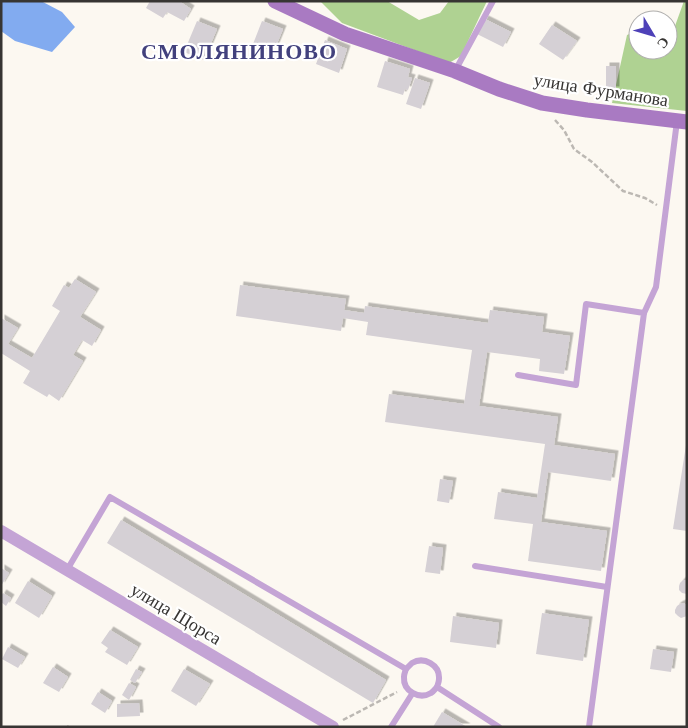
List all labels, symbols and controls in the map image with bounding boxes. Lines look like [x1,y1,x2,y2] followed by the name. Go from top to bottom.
[628,10,678,60] north arrow
[653,33,673,53] text: С
[141,38,337,65] district label: СМОЛЯНИНОВО
[532,69,670,111] street label: улица Фурманова
[127,578,225,650] street label: улица Щорса

